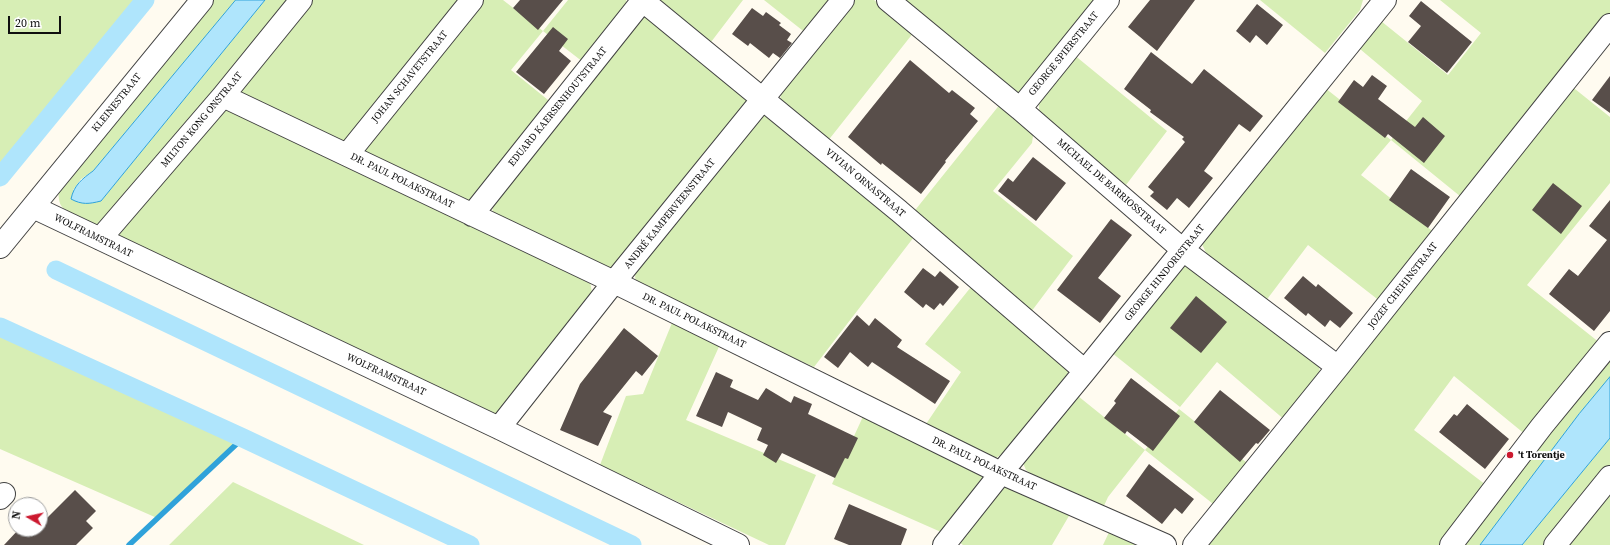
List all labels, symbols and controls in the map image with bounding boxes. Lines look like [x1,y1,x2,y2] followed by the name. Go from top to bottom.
[10,8,63,34] scale bar
[1026,10,1102,98] street label: GEORGE SPIERSTRAAT
[15,15,41,31] text: 20 m
[369,29,451,125] street label: JOHAN SCHAVETSTRAAT
[506,45,610,169] street label: EDUARD KAERSENHOUTSTRAAT
[159,70,245,170] street label: MILTON KONG ONSTRAAT
[90,71,144,135] street label: KLEINESTRAAT
[1054,136,1168,238] street label: MICHAEL DE BARRIOSSTRAAT
[823,146,907,220] street label: VIVIAN ORNASTRAAT
[348,151,456,211] street label: DR. PAUL POLAKSTRAAT
[622,157,718,271] street label: ANDRÉ KAMPERVEENSTRAAT
[52,212,134,260] street label: WOLFRAMSTRAAT
[1122,222,1208,324] street label: GEORGE HINDORISTRAAT
[1366,241,1440,331] street label: JOZEF CHEHINSTRAAT
[640,291,748,351] street label: DR. PAUL POLAKSTRAAT
[344,351,428,399] street label: WOLFRAMSTRAAT
[930,435,1038,493] street label: DR. PAUL POLAKSTRAAT
[1518,449,1565,461] place label: 't Torentje
[1505,450,1515,460] marker: 't Torentje
[8,497,48,537] north arrow
[9,510,25,520] text: N

